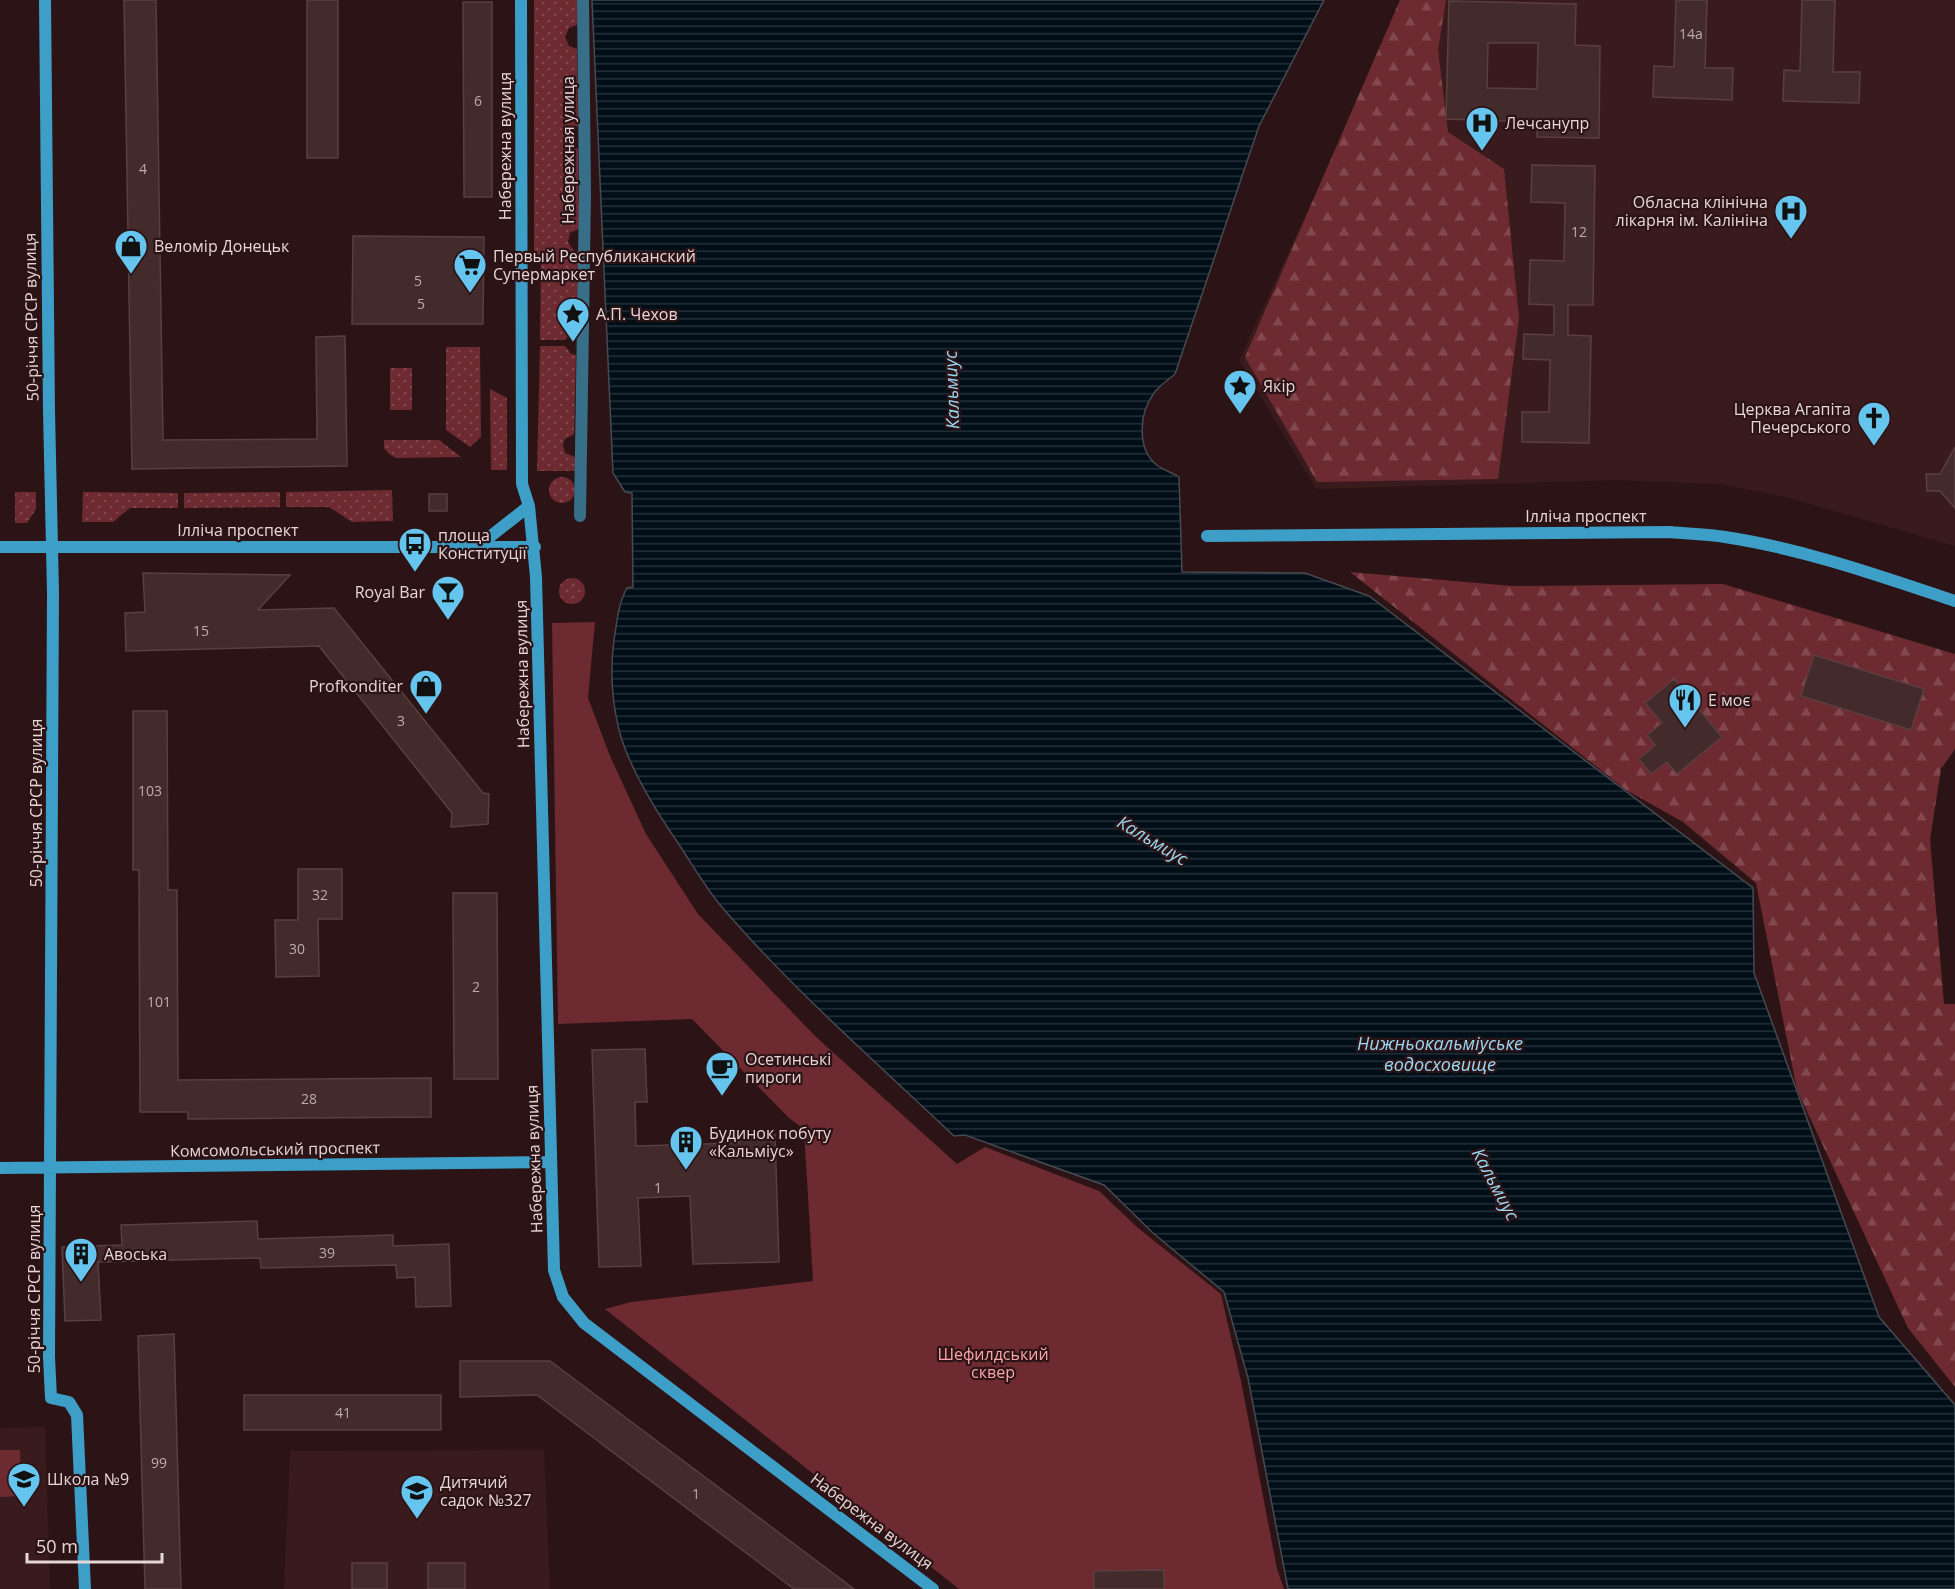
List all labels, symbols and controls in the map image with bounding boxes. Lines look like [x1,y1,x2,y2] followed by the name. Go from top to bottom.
[1679,24,1703,43] house number: 14а
[494,72,516,220] street label: Набережна вулиця
[557,76,579,224] street label: Набережная улица
[474,91,482,110] house number: 6
[1464,105,1500,152] hospital icon: Лечсанупр
[1505,112,1589,134] place label: Лечсанупр
[139,159,147,178] house number: 4
[1616,191,1768,231] place label: Обласна клінічна лікарня ім. Калініна
[1773,193,1809,240] hospital icon: Обласна клінічна лікарня ім. Калініна
[1571,222,1587,241] house number: 12
[113,228,149,275] shop icon: Веломір Донецьк
[19,232,43,402] street label: 50-річчя СРСР вулиця
[154,235,290,257] place label: Веломір Донецьк
[493,245,696,285] place label: Первый Республиканский Супермаркет
[452,247,488,294] supermarket icon: Первый Республиканский Супермаркет
[414,271,422,290] house number: 5
[417,294,425,313] house number: 5
[555,296,591,343] place icon: А.П. Чехов
[596,303,678,325] place label: А.П. Чехов
[938,349,964,430] water label: Кальмиус
[1222,368,1258,415] place icon: Якір
[1263,375,1295,397] place label: Якір
[1734,398,1851,438] place label: Церква Агапіта Печерського
[1856,400,1892,447] church icon: Церква Агапіта Печерського
[1525,505,1647,527] street label: Ілліча проспект
[177,519,299,541] street label: Ілліча проспект
[438,524,527,564] place label: площа Конституції
[397,526,433,573] bus stop icon: площа Конституції
[430,574,466,621] bar icon: Royal Bar
[355,581,425,603] place label: Royal Bar
[510,600,534,748] street label: Набережна вулиця
[193,621,209,640] house number: 15
[408,668,444,715] shop icon: Profkonditer
[309,675,403,697] place label: Profkonditer
[1667,682,1703,729] restaurant icon: Е моє
[1708,689,1750,711] place label: Е моє
[397,711,405,730] house number: 3
[25,719,47,887] street label: 50-річчя СРСР вулиця
[138,781,162,800] house number: 103
[1113,809,1194,871] water label: Кальмиус
[312,885,328,904] house number: 32
[289,939,305,958] house number: 30
[472,977,480,996] house number: 2
[147,992,171,1011] house number: 101
[1357,1031,1523,1076] water label: Нижньокальміуське водосховище
[745,1048,831,1088] place label: Осетинські пироги
[704,1050,740,1097] cafe icon: Осетинські пироги
[520,1085,548,1233] street label: Набережна вулиця
[301,1089,317,1108] house number: 28
[709,1122,832,1162] place label: Будинок побуту «Кальміус»
[668,1124,704,1171] building icon: Будинок побуту «Кальміус»
[170,1136,381,1162] street label: Комсомольський проспект
[1467,1144,1525,1225] water label: Кальмиус
[654,1178,662,1197] house number: 1
[23,1205,45,1373] street label: 50-річчя СРСР вулиця
[63,1236,99,1283] building icon: Авоська
[104,1243,167,1265] place label: Авоська
[319,1243,335,1262] house number: 39
[937,1343,1049,1383] park label: Шефилдський сквер
[335,1403,351,1422] house number: 41
[151,1453,167,1472] house number: 99
[6,1461,42,1508] school or university icon: Школа №9
[47,1468,129,1490] place label: Школа №9
[806,1468,938,1574] street label: Набережна вулиця
[440,1471,532,1511] place label: Дитячий садок №327
[399,1473,435,1520] school or university icon: Дитячий садок №327
[692,1484,700,1503] house number: 1
[27,1526,162,1564] scale bar
[36,1534,78,1558] text: 50 m

